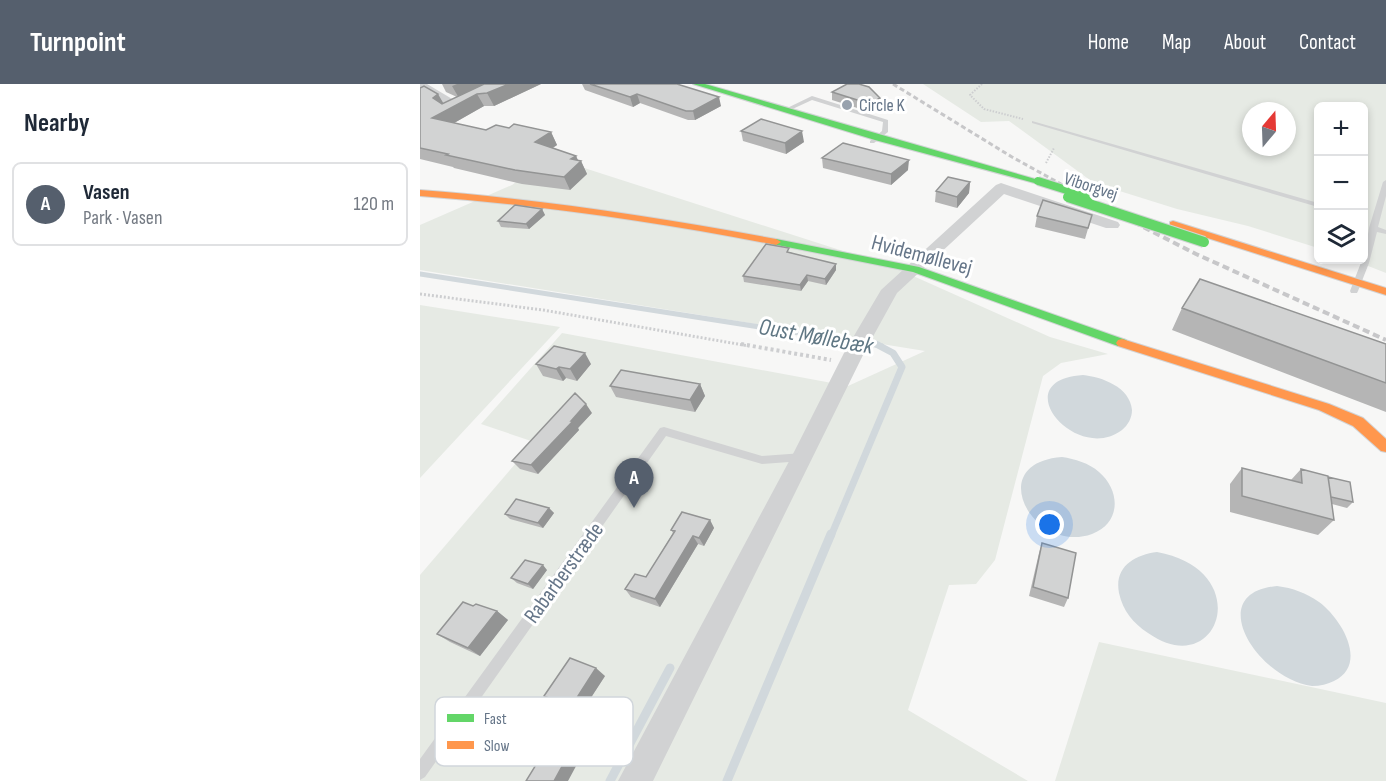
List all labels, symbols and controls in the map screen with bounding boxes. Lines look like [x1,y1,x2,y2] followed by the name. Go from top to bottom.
[30,26,126,59] text: Turnpoint
[1088,30,1129,55] text: Home
[1162,30,1191,55] text: Map
[1224,30,1266,55] text: About
[1299,30,1356,55] text: Contact
[859,95,906,116] place label: Circle K
[840,98,854,112] marker: Circle K
[1242,102,1296,156] north arrow
[1314,102,1368,264] map controls
[1314,102,1368,156] button: +
[24,108,90,139] text: Nearby
[1314,156,1368,210] button: −
[1061,168,1120,205] street label: Viborgvej
[83,179,130,206] text: Vasen
[41,192,50,216] text: A
[354,192,394,216] text: 120 m
[83,206,162,230] text: Park · Vasen
[1314,210,1368,264] button: layers
[868,229,975,282] street label: Hvidemøllevej
[756,312,876,361] water label: Oust Møllebæk
[614,458,654,508] pin: A
[1035,510,1064,539] your location
[519,517,610,629] street label: Rabarberstræde
[435,697,633,766] legend
[484,710,507,729] text: Fast
[484,737,509,756] text: Slow

